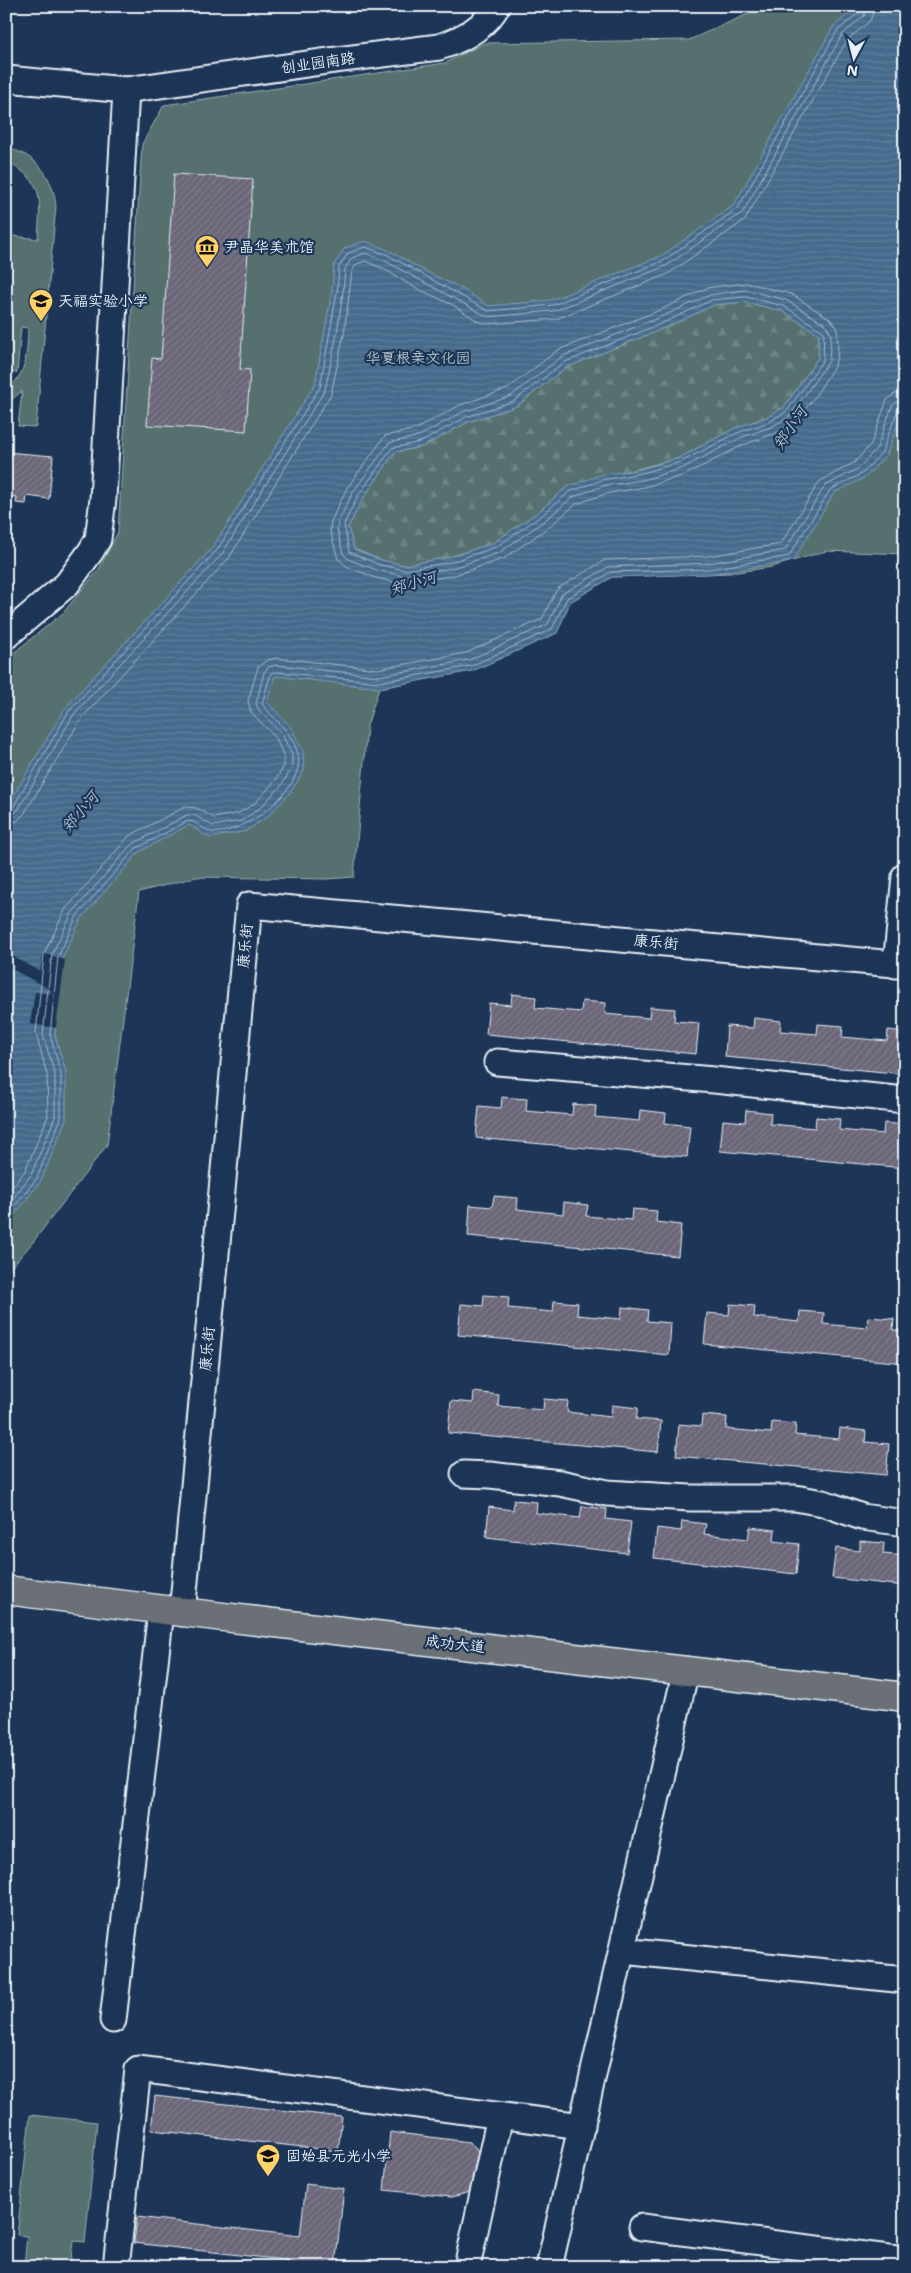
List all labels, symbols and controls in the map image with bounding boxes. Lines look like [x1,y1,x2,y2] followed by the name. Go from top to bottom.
[828,32,878,82] north arrow
[279,48,357,78] street label: 创业园南路
[846,61,859,81] text: N
[194,234,220,268] museum icon: 尹晶华美术馆
[224,237,314,257] place label: 尹晶华美术馆
[28,288,54,322] school or university icon: 天福实验小学
[58,291,148,311] place label: 天福实验小学
[365,348,471,368] park label: 华夏根亲文化园
[768,400,814,454] water label: 郑小河
[387,565,442,600] water label: 郑小河
[57,785,105,837] water label: 郑小河
[233,923,257,969] street label: 康乐街
[633,930,679,954] street label: 康乐街
[195,1326,219,1372] street label: 康乐街
[424,1631,486,1657] street label: 成功大道
[255,2143,281,2177] school or university icon: 固始县元光小学
[286,2146,391,2166] place label: 固始县元光小学

